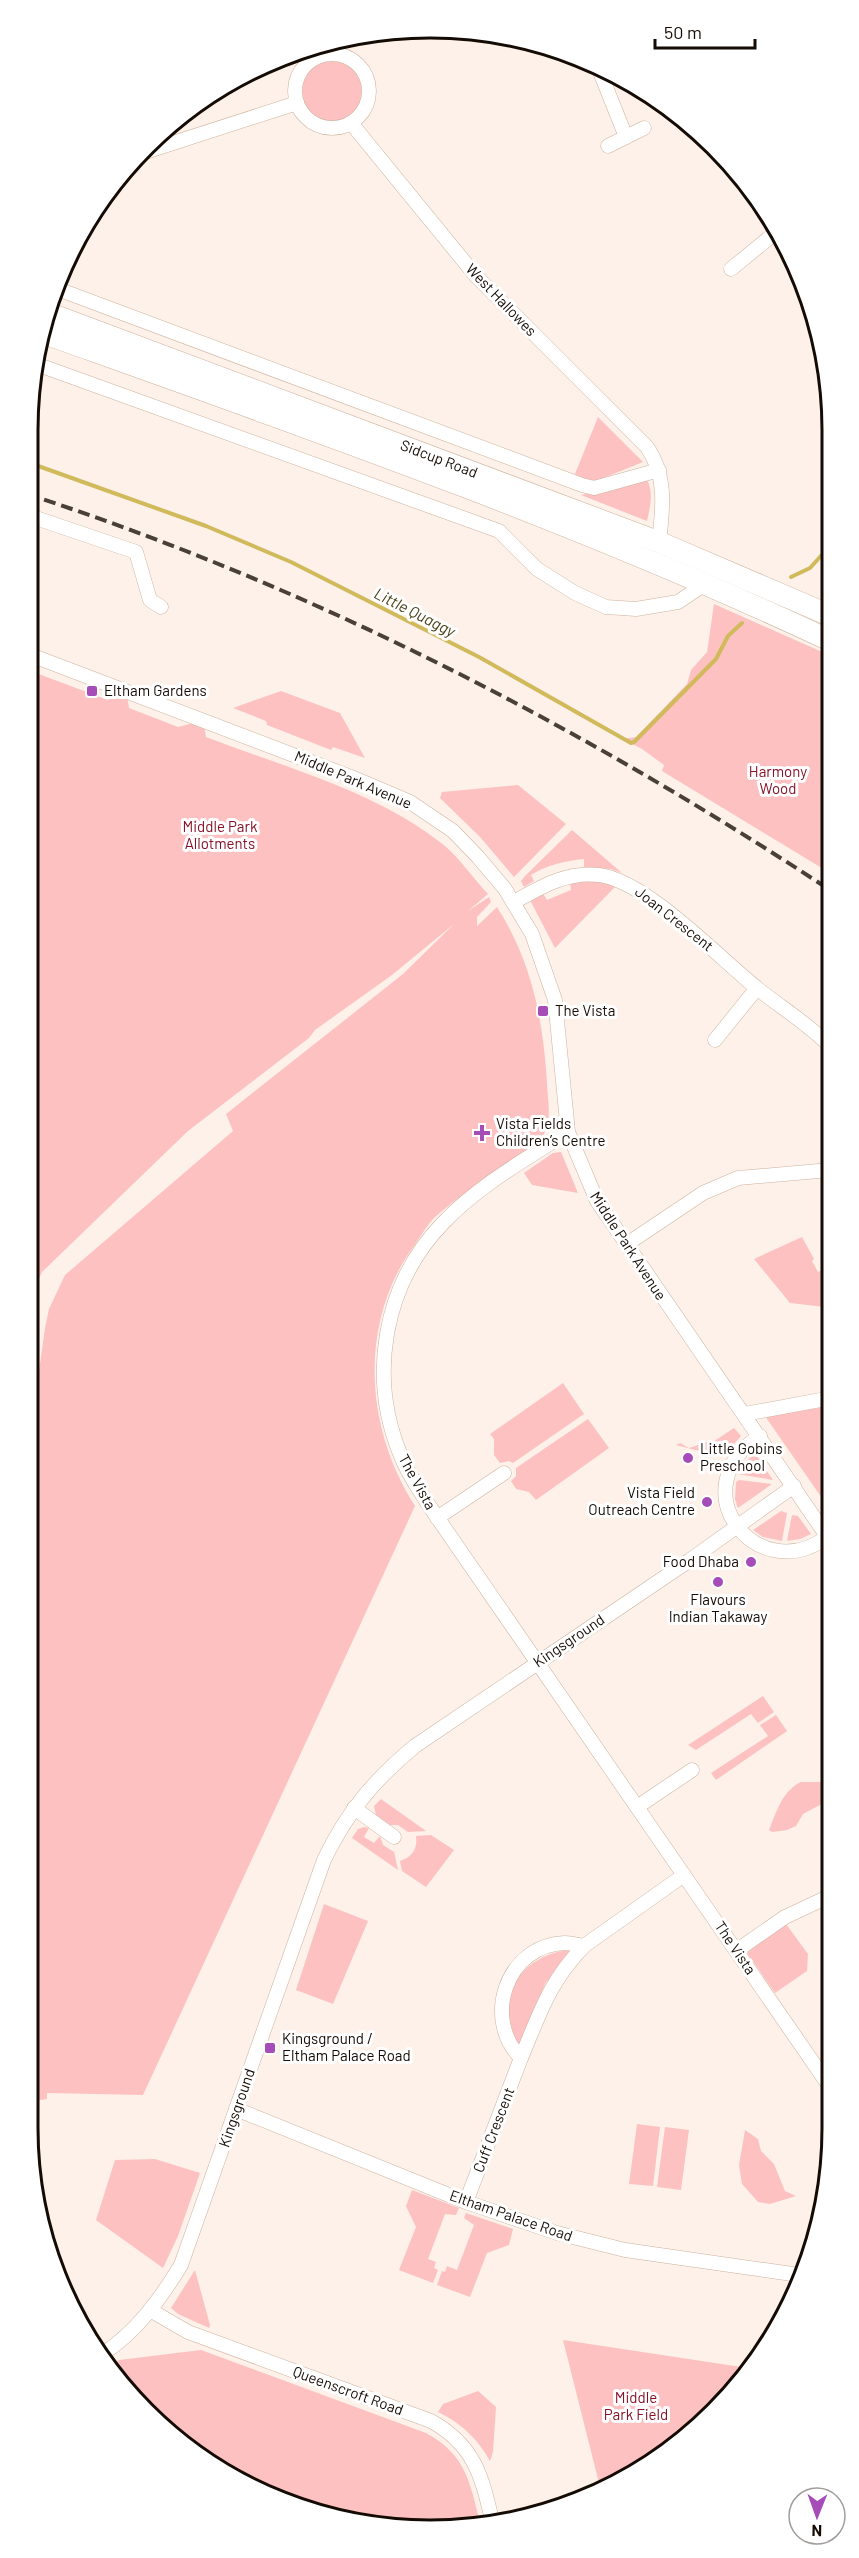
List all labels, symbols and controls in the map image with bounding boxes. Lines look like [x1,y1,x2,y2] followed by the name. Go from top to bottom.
[655,12,756,50] scale bar
[664,21,702,43] text: 50 m
[463,259,541,339] street label: West Hallowes
[398,435,480,481] street label: Sidcup Road
[371,583,460,640] water label: Little Quaggy
[104,681,207,699] place label: Eltham Gardens
[85,684,99,698] marker: Eltham Gardens
[292,746,415,812] street label: Middle Park Avenue
[749,762,807,797] park label: Harmony Wood
[183,817,258,852] park label: Middle Park Allotments
[632,882,717,954] street label: Joan Crescent
[555,1001,616,1019] place label: The Vista
[536,1004,550,1018] marker: The Vista
[496,1114,606,1149] place label: Vista Fields Children’s Centre
[473,1124,491,1142] marker: Vista Fields Children’s Centre
[587,1188,671,1303] street label: Middle Park Avenue
[700,1439,782,1474] place label: Little Gobins Preschool
[395,1451,440,1512] street label: The Vista
[681,1451,695,1465] marker: Little Gobins Preschool
[588,1483,695,1518] place label: Vista Field Outreach Centre
[700,1495,714,1509] marker: Vista Field Outreach Centre
[663,1552,739,1570] place label: Food Dhaba
[744,1555,758,1569] marker: Food Dhaba
[711,1575,725,1589] marker: Flavours Indian Takaway
[669,1590,767,1625] place label: Flavours Indian Takaway
[529,1610,607,1671] street label: Kingsground
[711,1917,760,1978] street label: The Vista
[282,2029,411,2064] place label: Kingsground / Eltham Palace Road
[263,2041,277,2055] marker: Kingsground / Eltham Palace Road
[214,2066,258,2149] street label: Kingsground
[469,2085,518,2175] street label: Cuff Crescent
[448,2186,575,2245] street label: Eltham Palace Road
[291,2362,406,2418] street label: Queenscroft Road
[604,2388,668,2423] park label: Middle Park Field
[787,2486,847,2546] north arrow
[811,2522,822,2541] text: N

